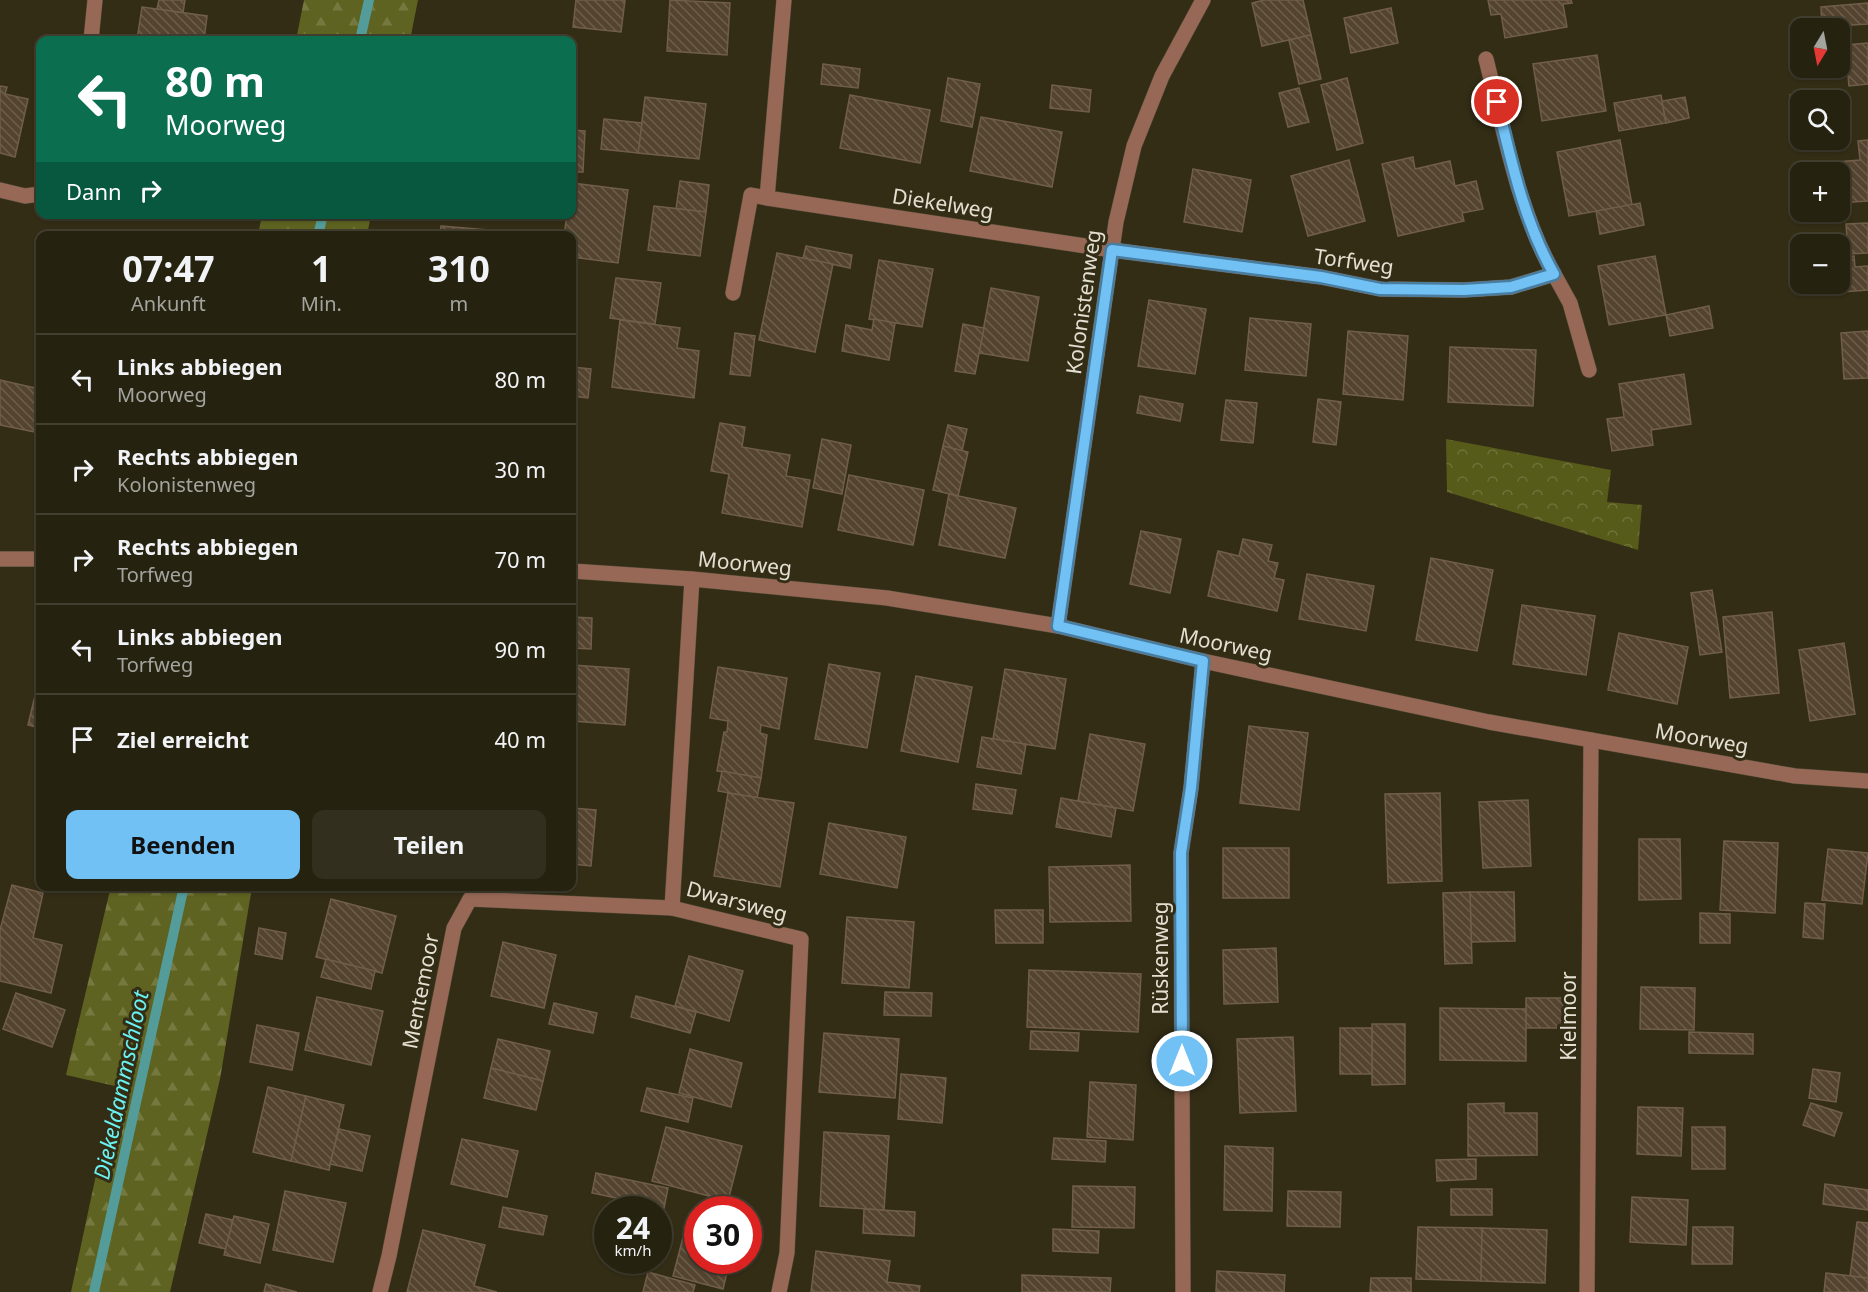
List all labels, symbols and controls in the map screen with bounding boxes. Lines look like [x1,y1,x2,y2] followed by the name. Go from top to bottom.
[1790,18,1850,78] north arrow
[1790,18,1850,294] map controls
[165,52,265,109] text: 80 m
[66,60,144,138] icon: left
[1471,76,1522,127] pin
[1480,85,1513,118] icon: arrive
[1790,90,1850,150] button: search
[165,106,286,143] text: Moorweg
[1790,162,1850,222] button: +
[134,174,167,207] icon: right
[66,176,122,206] text: Dann
[890,181,996,225] street label: Diekelweg
[1059,228,1107,376] street label: Kolonistenweg
[1790,234,1850,294] button: −
[1312,242,1396,280] street label: Torfweg
[122,244,215,293] text: 07:47
[311,244,332,293] text: 1
[428,244,490,293] text: 310
[131,290,206,317] text: Ankunft
[301,290,342,317] text: Min.
[450,290,468,317] text: m
[117,351,283,381] text: Links abbiegen
[66,363,99,396] icon: left
[495,364,546,394] text: 80 m
[117,381,207,408] text: Moorweg
[117,441,299,471] text: Rechts abbiegen
[66,453,99,486] icon: right
[495,454,546,484] text: 30 m
[117,471,256,498] text: Kolonistenweg
[117,531,299,561] text: Rechts abbiegen
[66,543,99,576] icon: right
[495,544,546,574] text: 70 m
[697,544,793,582] street label: Moorweg
[117,561,193,588] text: Torfweg
[1177,620,1275,668] street label: Moorweg
[117,621,283,651] text: Links abbiegen
[66,633,99,666] icon: left
[495,634,546,664] text: 90 m
[117,651,193,678] text: Torfweg
[1653,716,1751,760] street label: Moorweg
[66,723,99,756] icon: arrive
[117,724,249,754] text: Ziel erreicht
[495,724,546,754] text: 40 m
[66,810,300,879] button: Beenden
[312,810,546,879] button: Teilen
[683,874,791,928] street label: Dwarsweg
[1146,901,1174,1015] street label: Rüskenweg
[395,931,445,1051] street label: Mentemoor
[1554,971,1582,1061] street label: Kielmoor
[85,986,155,1182] water label: Diekeldammschloot
[1150,1029,1214,1093] position arrow
[684,1196,762,1274] speed limit sign: 30
[616,1207,650,1248] text: 24
[615,1240,651,1260] text: km/h

